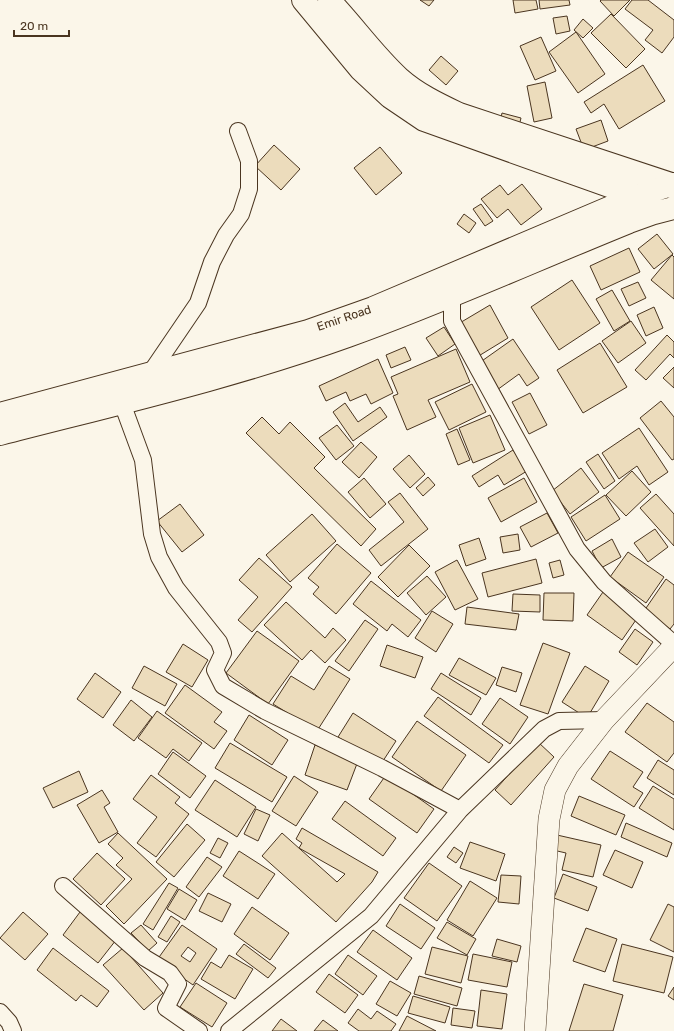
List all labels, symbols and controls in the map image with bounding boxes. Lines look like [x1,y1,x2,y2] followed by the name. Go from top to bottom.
[14,12,69,38] scale bar
[20,19,48,33] text: 20 m
[315,302,373,334] street label: Emir Road

